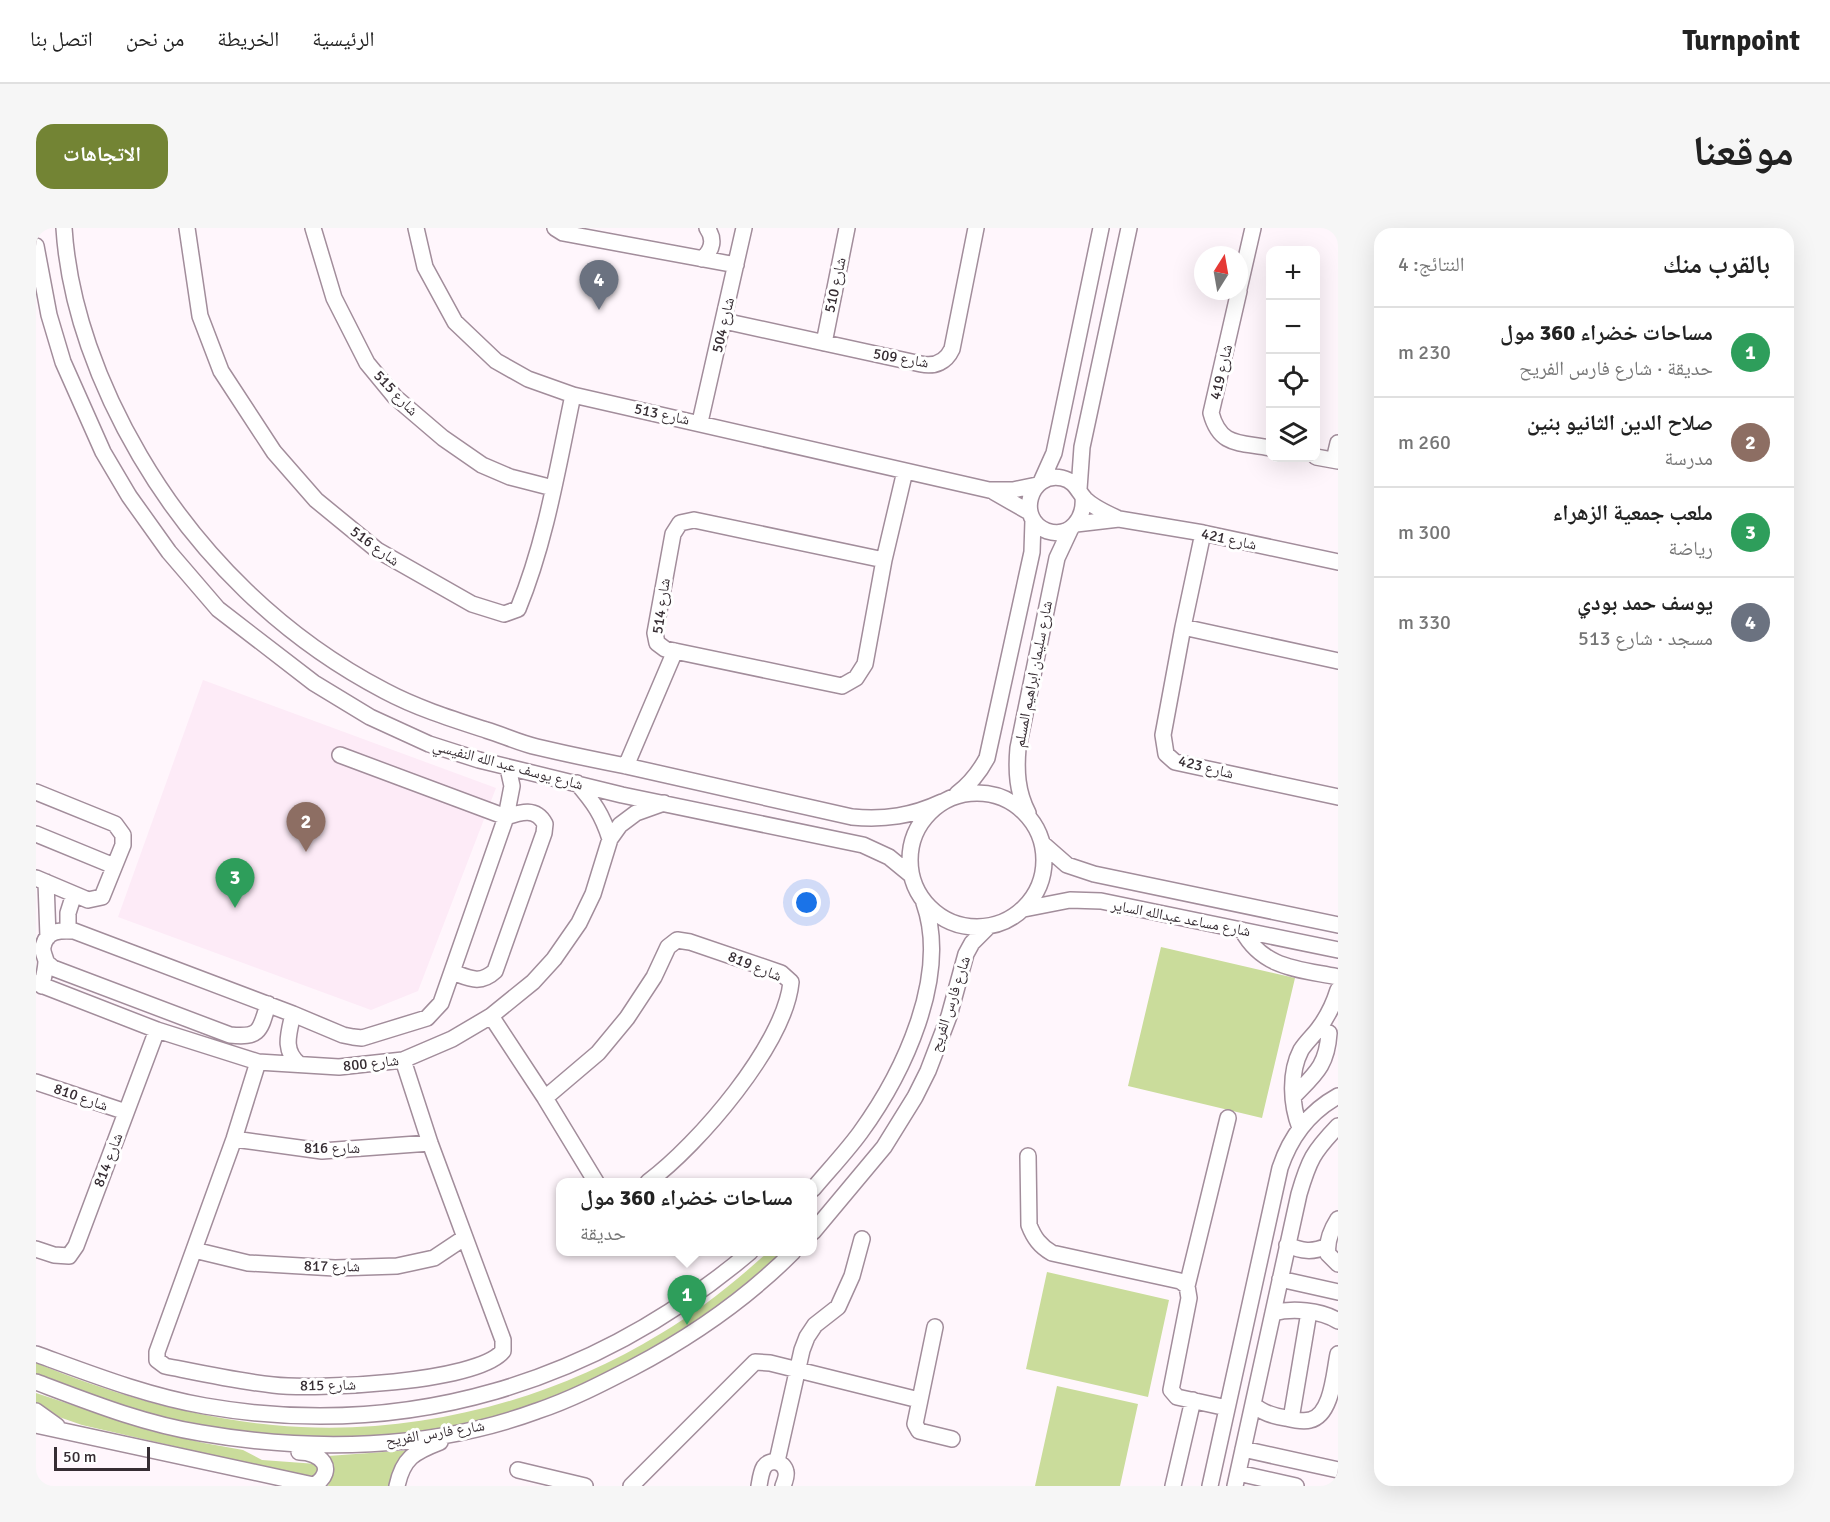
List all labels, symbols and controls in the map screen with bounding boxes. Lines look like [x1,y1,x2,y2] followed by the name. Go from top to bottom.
[1683,24,1800,58] text: Turnpoint
[30,26,93,52] text: اتصل بنا
[126,26,184,52] text: من نحن
[217,26,279,52] text: الخريطة
[312,26,374,52] text: الرئيسية
[36,124,168,189] button: الاتجاهات
[1693,126,1794,177] text: موقعنا
[1194,246,1248,300] north arrow
[1266,246,1320,462] map controls
[1266,246,1320,300] button: +
[1663,249,1770,281] text: بالقرب منك
[1398,252,1465,277] text: النتائج: 4
[820,256,851,315] street label: شارع 510
[580,260,618,310] pin: 4
[708,296,739,355] street label: شارع 504
[1266,300,1320,354] button: −
[1500,319,1713,346] text: مساحات خضراء 360 مول
[1398,340,1451,365] text: 230 m
[1745,340,1756,365] text: 1
[1206,343,1237,402] street label: شارع 419
[872,344,930,373] street label: شارع 509
[1266,354,1320,408] button: locate
[1519,356,1713,381] text: حديقة · شارع فارس الفريح
[369,367,422,420] street label: شارع 515
[632,399,691,430] street label: شارع 513
[1266,408,1320,462] button: layers
[1527,409,1713,436] text: صلاح الدين الثانيو بنين
[1398,430,1451,455] text: 260 m
[1745,430,1756,455] text: 2
[1664,446,1713,471] text: مدرسة
[1552,499,1713,526] text: ملعب جمعية الزهراء
[1398,520,1451,545] text: 300 m
[1745,520,1756,545] text: 3
[346,522,403,571] street label: شارع 516
[1199,524,1258,555] street label: شارع 421
[1669,536,1713,561] text: رياضة
[648,577,675,635] street label: شارع 514
[1577,589,1713,616] text: يوسف حمد بودي
[1010,599,1057,749] street label: شارع سليمان ابراهيم المسلم
[1398,610,1451,635] text: 330 m
[1745,610,1756,635] text: 4
[1578,626,1713,651] text: مسجد · شارع 513
[430,736,585,796] street label: شارع يوسف عبد الله النفيسي
[1176,751,1236,784] street label: شارع 423
[286,802,326,852] pin: 2
[216,858,254,908] pin: 3
[792,888,821,917] your location
[1109,895,1252,941] street label: شارع مساعد عبدالله الساير
[725,947,785,986] street label: شارع 819
[926,954,975,1055] street label: شارع فارس الفريح
[342,1051,400,1076] street label: شارع 800
[51,1079,111,1116] street label: شارع 810
[90,1130,127,1190] street label: شارع 814
[304,1139,360,1158] street label: شارع 816
[556,1178,817,1256] popup
[580,1184,793,1211] text: مساحات خضراء 360 مول
[580,1221,626,1246] text: حديقة
[304,1257,360,1276] street label: شارع 817
[668,1276,706,1325] pin: 1
[300,1376,356,1395] street label: شارع 815
[384,1416,486,1451] street label: شارع فارس الفريح
[54,1444,150,1472] scale bar
[63,1447,97,1467] text: 50 m

